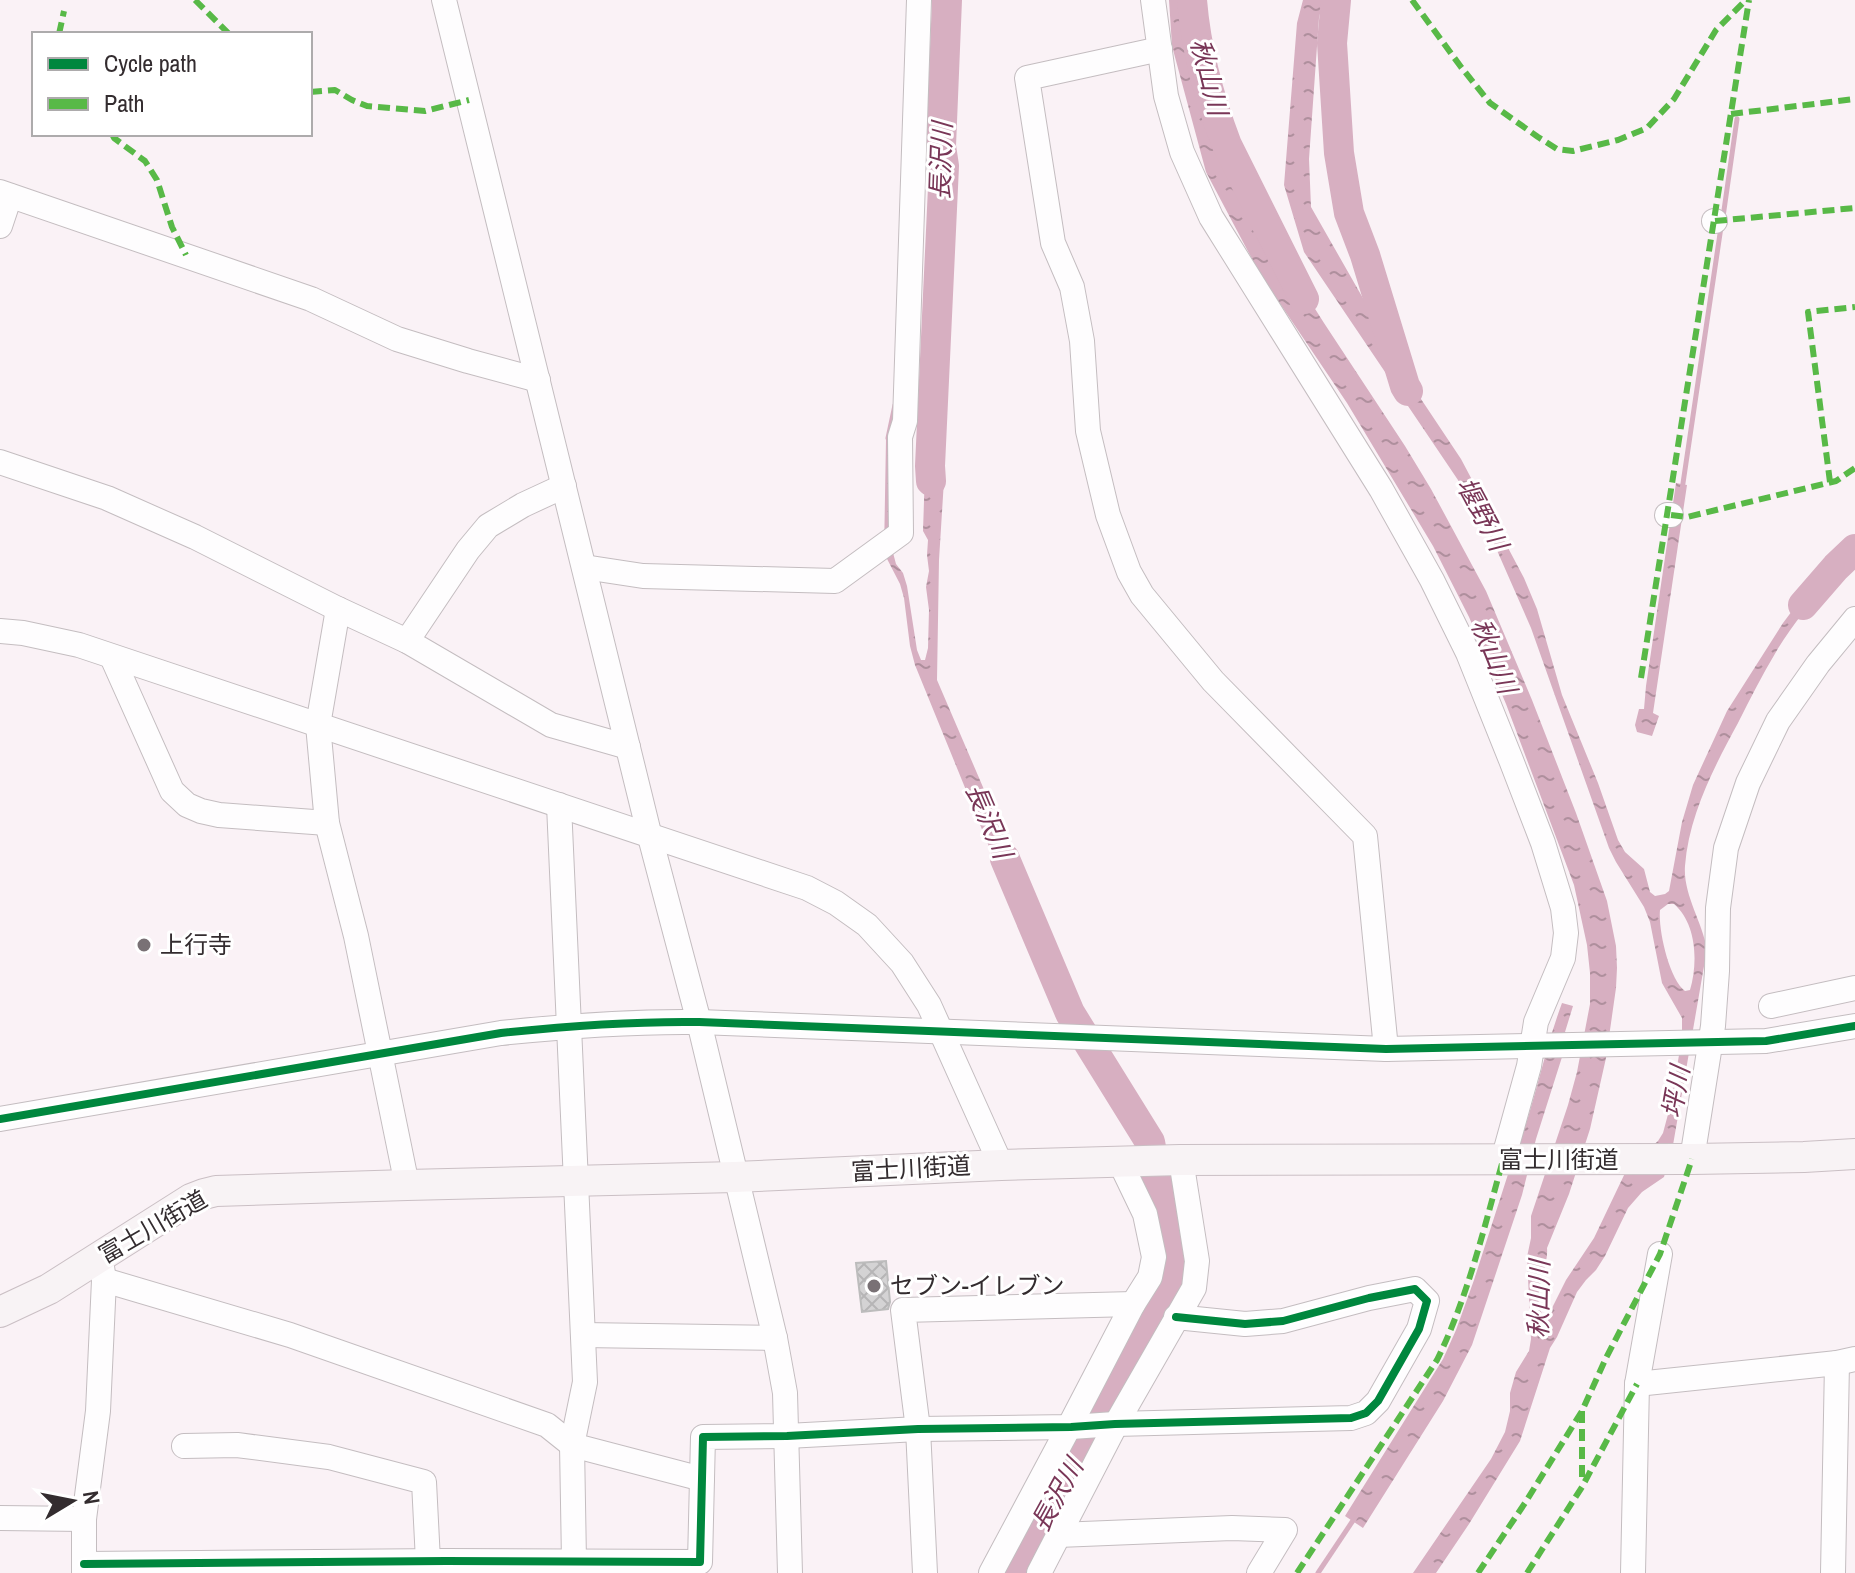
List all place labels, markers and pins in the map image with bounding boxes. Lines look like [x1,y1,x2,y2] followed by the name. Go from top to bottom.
[160,928,232,960] place label: 上行寺
[135,936,153,954] marker: 上行寺
[890,1269,1065,1301] place label: セブン-イレブン
[865,1277,883,1295] marker: セブン-イレブン

